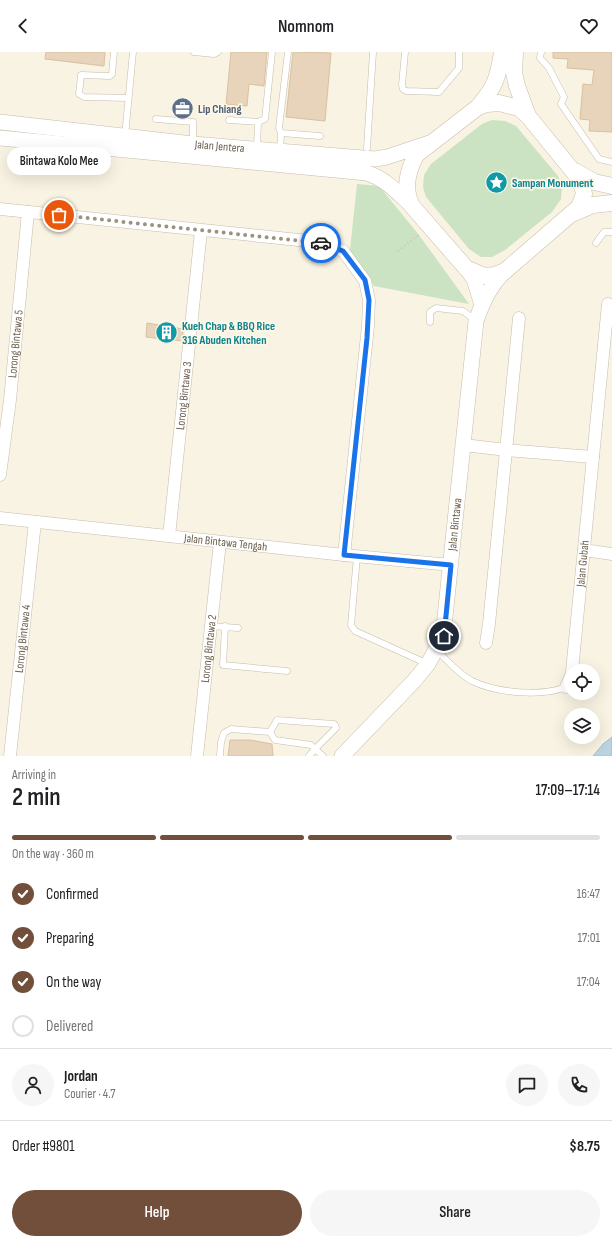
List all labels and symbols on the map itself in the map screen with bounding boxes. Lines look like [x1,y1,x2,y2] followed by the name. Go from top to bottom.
[169,96,195,122] office icon: Lip Chiang
[198,102,241,117] place label: Lip Chiang
[193,137,245,156] street label: Jalan Jentera
[7,147,111,175] callout: Bintawa Kolo Mee
[483,170,509,196] place icon: Sampan Monument
[512,176,593,191] place label: Sampan Monument
[42,198,76,232] pin
[301,223,341,263] courier
[5,309,26,379] street label: Lorong Bintawa 5
[182,319,275,348] place label: Kueh Chap & BBQ Rice 316 Abuden Kitchen
[154,320,180,346] building icon: Kueh Chap & BBQ Rice 316 Abuden Kitchen
[173,361,195,431] street label: Lorong Bintawa 3
[444,497,465,553] street label: Jalan Bintawa
[182,530,268,554] street label: Jalan Bintawa Tengah
[573,539,592,589] street label: Jalan Gubah
[11,604,34,674] street label: Lorong Bintawa 4
[197,614,220,683] street label: Lorong Bintawa 2
[427,619,461,653] pin

